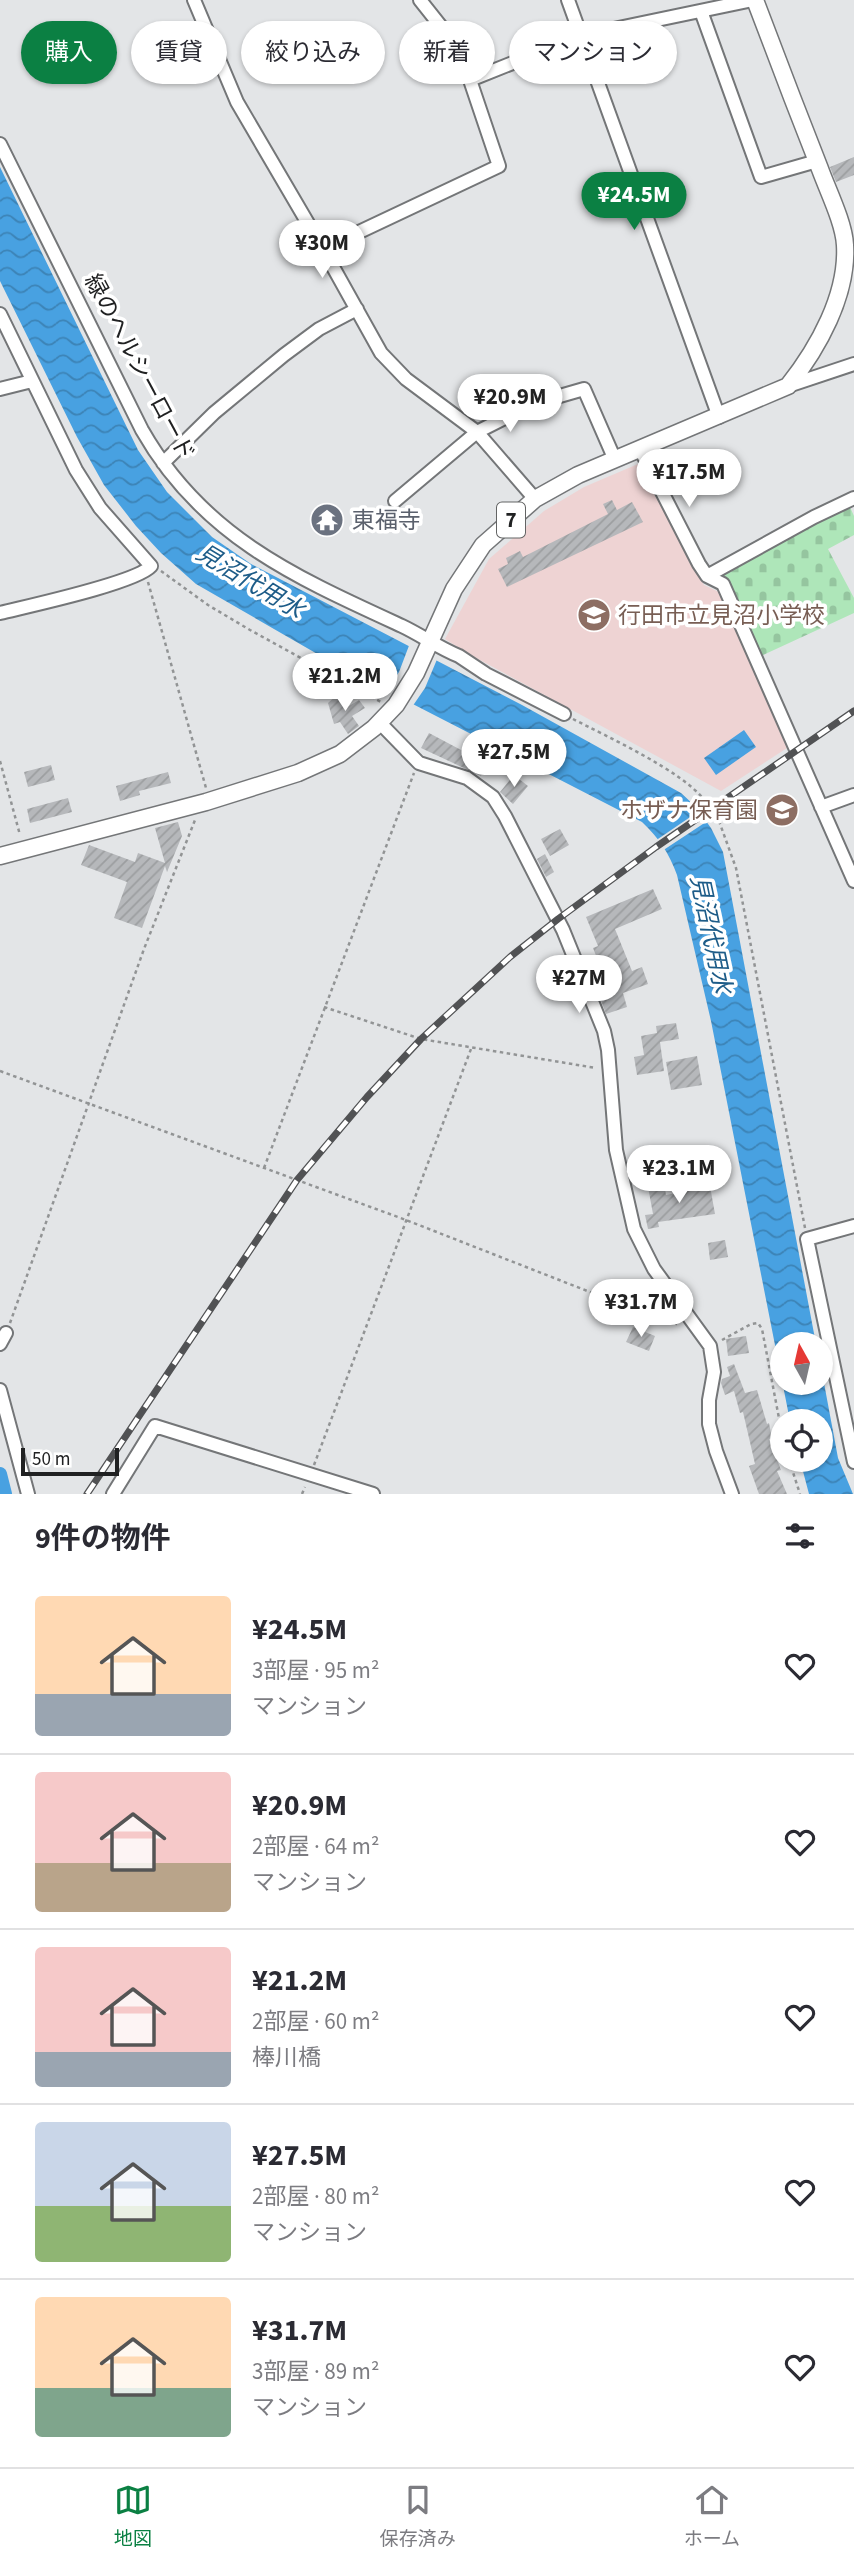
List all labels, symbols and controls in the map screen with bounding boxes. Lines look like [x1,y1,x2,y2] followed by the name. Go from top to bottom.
[21,21,117,84] chip: 購入
[131,21,227,84] chip: 賃貸
[241,21,385,84] chip: 絞り込み
[399,21,495,84] chip: 新着
[509,21,677,84] chip: マンション
[577,173,691,232] pin: ¥24.5M
[597,178,671,211] text: ¥24.5M
[281,220,363,280] pin: ¥30M
[295,226,349,259] text: ¥30M
[76,268,203,466] street label: 緑のヘルシーロード
[453,374,567,434] pin: ¥20.9M
[473,380,547,413] text: ¥20.9M
[632,449,746,509] pin: ¥17.5M
[652,455,726,488] text: ¥17.5M
[308,501,346,539] temple icon: 東福寺
[497,503,525,538] road number: 7
[352,504,421,537] place label: 東福寺
[189,536,313,629] water label: 見沼代用水
[575,596,613,634] school or university icon: 行田市立見沼小学校
[618,599,825,632] place label: 行田市立見沼小学校
[288,654,402,713] pin: ¥21.2M
[308,659,382,692] text: ¥21.2M
[457,730,571,789] pin: ¥27.5M
[477,735,551,768] text: ¥27.5M
[763,791,801,829] school or university icon: ホザナ保育園
[620,794,758,827] place label: ホザナ保育園
[681,872,741,999] water label: 見沼代用水
[538,956,620,1015] pin: ¥27M
[552,961,606,994] text: ¥27M
[622,1146,736,1205] pin: ¥23.1M
[642,1151,716,1184] text: ¥23.1M
[584,1280,698,1339] pin: ¥31.7M
[604,1285,678,1318] text: ¥31.7M
[770,1332,833,1395] north arrow
[770,1332,833,1472] map controls
[770,1409,833,1472] button: locate
[21,1445,119,1477] scale bar
[32,1446,70,1473] text: 50 m
[35,1517,171,1560] text: 9件の物件
[781,1517,819,1555] icon: filters
[252,1608,347,1651] text: ¥24.5M
[91,1624,175,1708] icon: home
[781,1647,819,1685] icon: heart
[252,1654,379,1687] text: 3部屋 · 95 m²
[252,1690,367,1723] text: マンション
[252,1784,347,1827] text: ¥20.9M
[91,1800,175,1884] icon: home
[781,1823,819,1861] icon: heart
[252,1830,379,1863] text: 2部屋 · 64 m²
[252,1866,367,1899] text: マンション
[252,1959,347,2002] text: ¥21.2M
[91,1975,175,2059] icon: home
[781,1998,819,2036] icon: heart
[252,2005,379,2038] text: 2部屋 · 60 m²
[252,2041,321,2074] text: 棒川橋
[252,2134,347,2177] text: ¥27.5M
[91,2150,175,2234] icon: home
[781,2173,819,2211] icon: heart
[252,2180,379,2213] text: 2部屋 · 80 m²
[252,2216,367,2249] text: マンション
[252,2309,347,2352] text: ¥31.7M
[91,2325,175,2409] icon: home
[781,2348,819,2386] icon: heart
[252,2355,379,2388] text: 3部屋 · 89 m²
[252,2391,367,2424] text: マンション
[114,2481,152,2553] tab: 地図
[380,2481,456,2553] tab: 保存済み
[684,2481,740,2553] tab: ホーム

